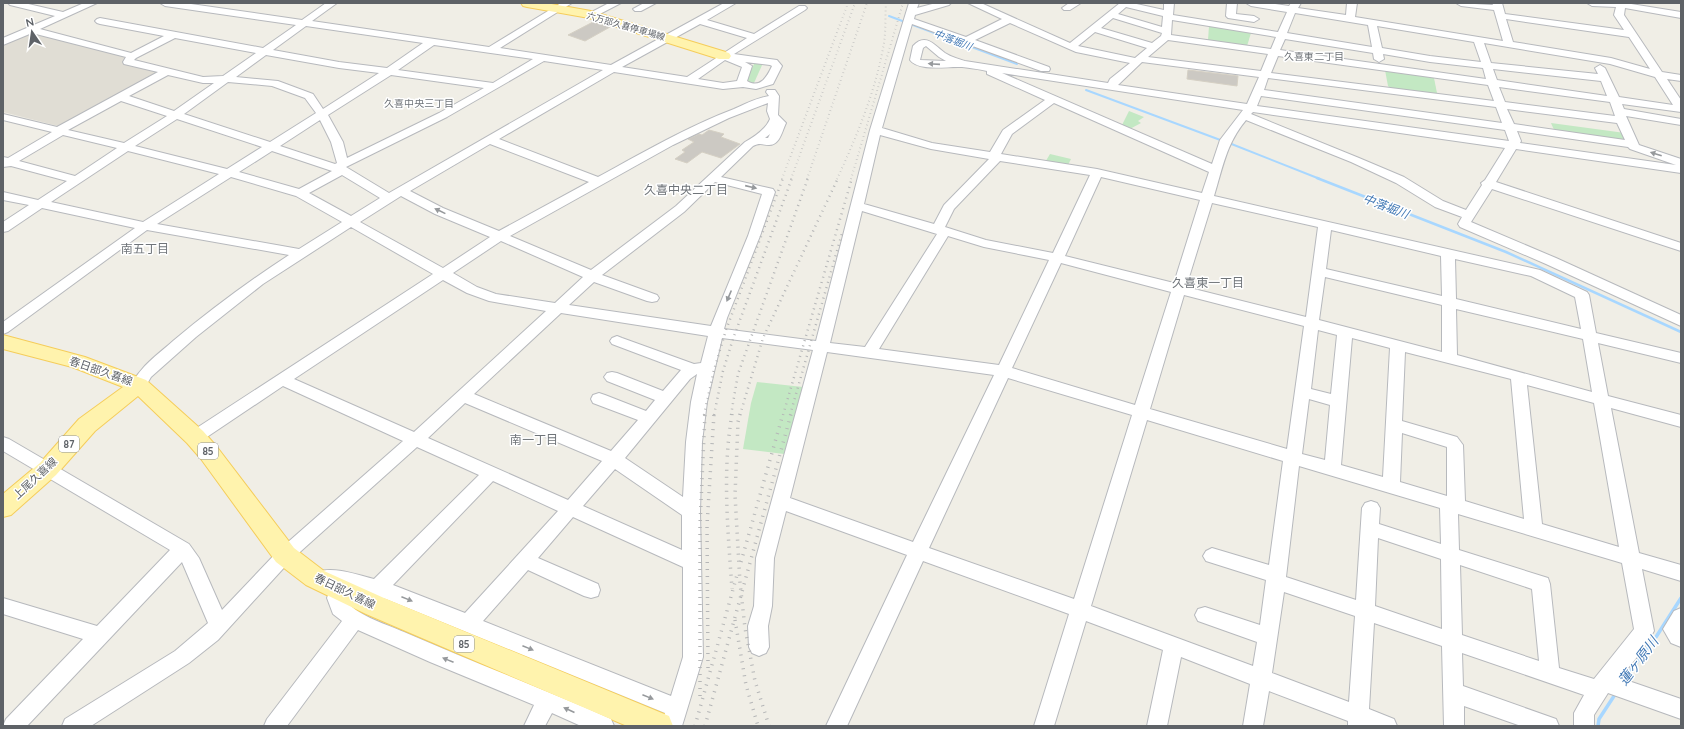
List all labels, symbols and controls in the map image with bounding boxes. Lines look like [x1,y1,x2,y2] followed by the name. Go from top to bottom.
[586,10,667,43] street label: 六万部久喜停車場線
[12,12,52,52] north arrow
[24,15,35,30] text: N
[932,27,975,54] water label: 中落堀川
[1284,50,1344,63] district label: 久喜東二丁目
[928,61,940,68] one-way arrow
[384,97,454,110] district label: 久喜中央三丁目
[1649,151,1661,157] one-way arrow
[644,182,728,197] district label: 久喜中央二丁目
[745,185,757,191] one-way arrow
[1361,190,1413,222] water label: 中落堀川
[435,208,446,214] one-way arrow
[121,241,169,256] district label: 南五丁目
[1172,275,1244,290] district label: 久喜東一丁目
[726,291,732,302] one-way arrow
[68,354,134,388] street label: 春日部久喜線
[510,432,558,447] district label: 南一丁目
[59,436,79,452] road number: 87
[198,443,218,459] road number: 85
[10,454,60,502] street label: 上尾久喜線
[312,570,378,612] street label: 春日部久喜線
[402,596,414,602] one-way arrow
[1614,632,1663,689] water label: 蓮ヶ原川
[454,636,474,652] road number: 85
[522,645,534,651] one-way arrow
[442,657,454,663] one-way arrow
[643,694,655,700] one-way arrow
[563,707,574,713] one-way arrow

